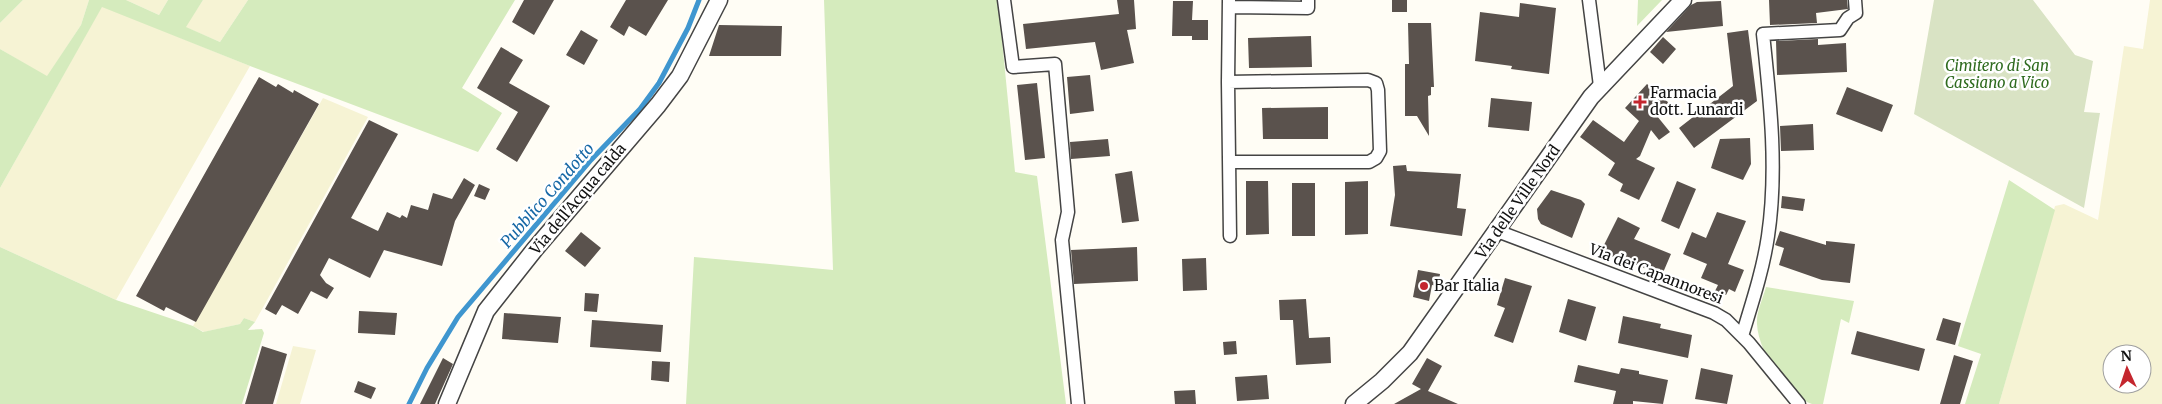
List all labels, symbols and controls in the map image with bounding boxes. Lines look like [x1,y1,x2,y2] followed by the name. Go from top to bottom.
[1945,56,2049,92] park label: Cimitero di San Cassiano a Vico
[1650,83,1744,119] place label: Farmacia dott. Lunardi
[1634,96,1646,108] marker: Farmacia dott. Lunardi
[496,138,598,252] water label: Pubblico Condotto
[525,139,630,259] street label: Via dell'Acqua calda
[1471,141,1564,263] street label: Via delle Ville Nord
[1586,239,1726,308] street label: Via dei Capannoresi
[1434,276,1500,295] place label: Bar Italia
[1418,280,1430,292] marker: Bar Italia
[2102,344,2152,394] north arrow
[2120,347,2132,365] text: N

